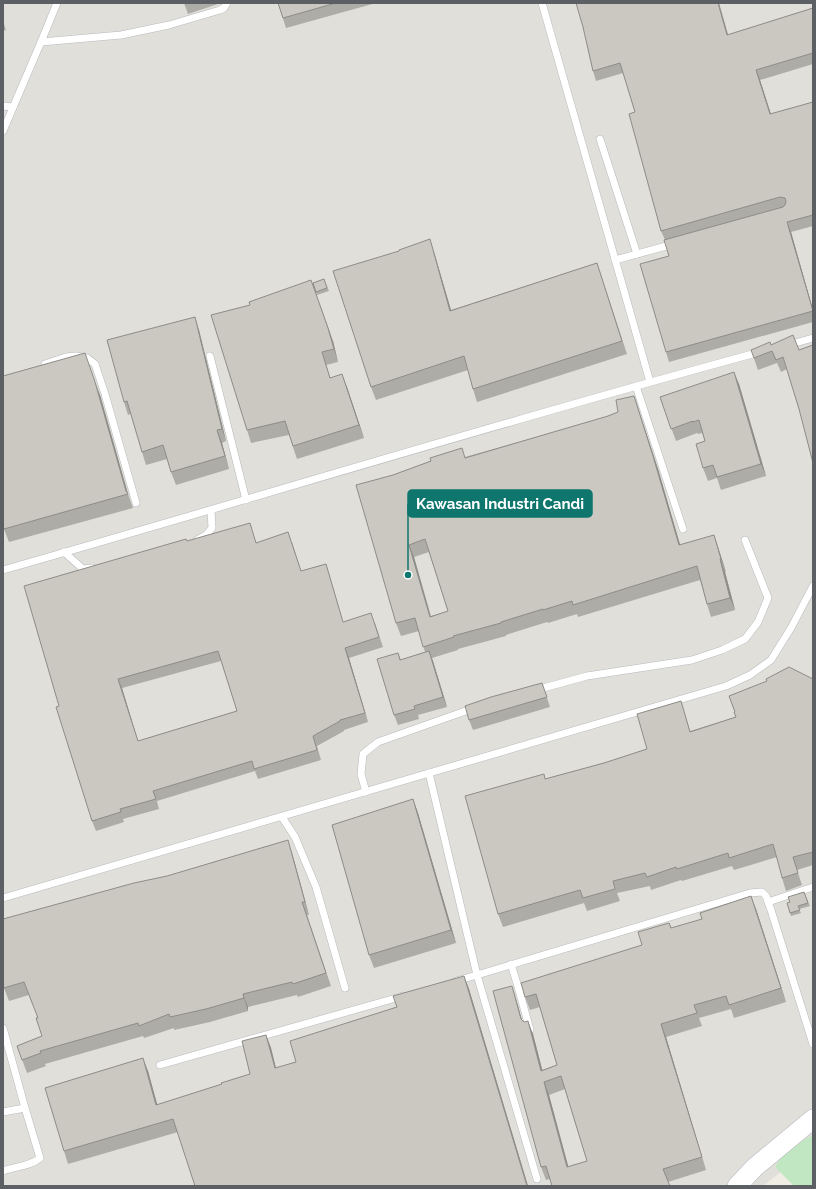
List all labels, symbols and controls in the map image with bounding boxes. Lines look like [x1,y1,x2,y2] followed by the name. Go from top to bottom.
[408,490,592,517] callout: Kawasan Industri Candi
[416,495,584,513] text: Kawasan Industri Candi

